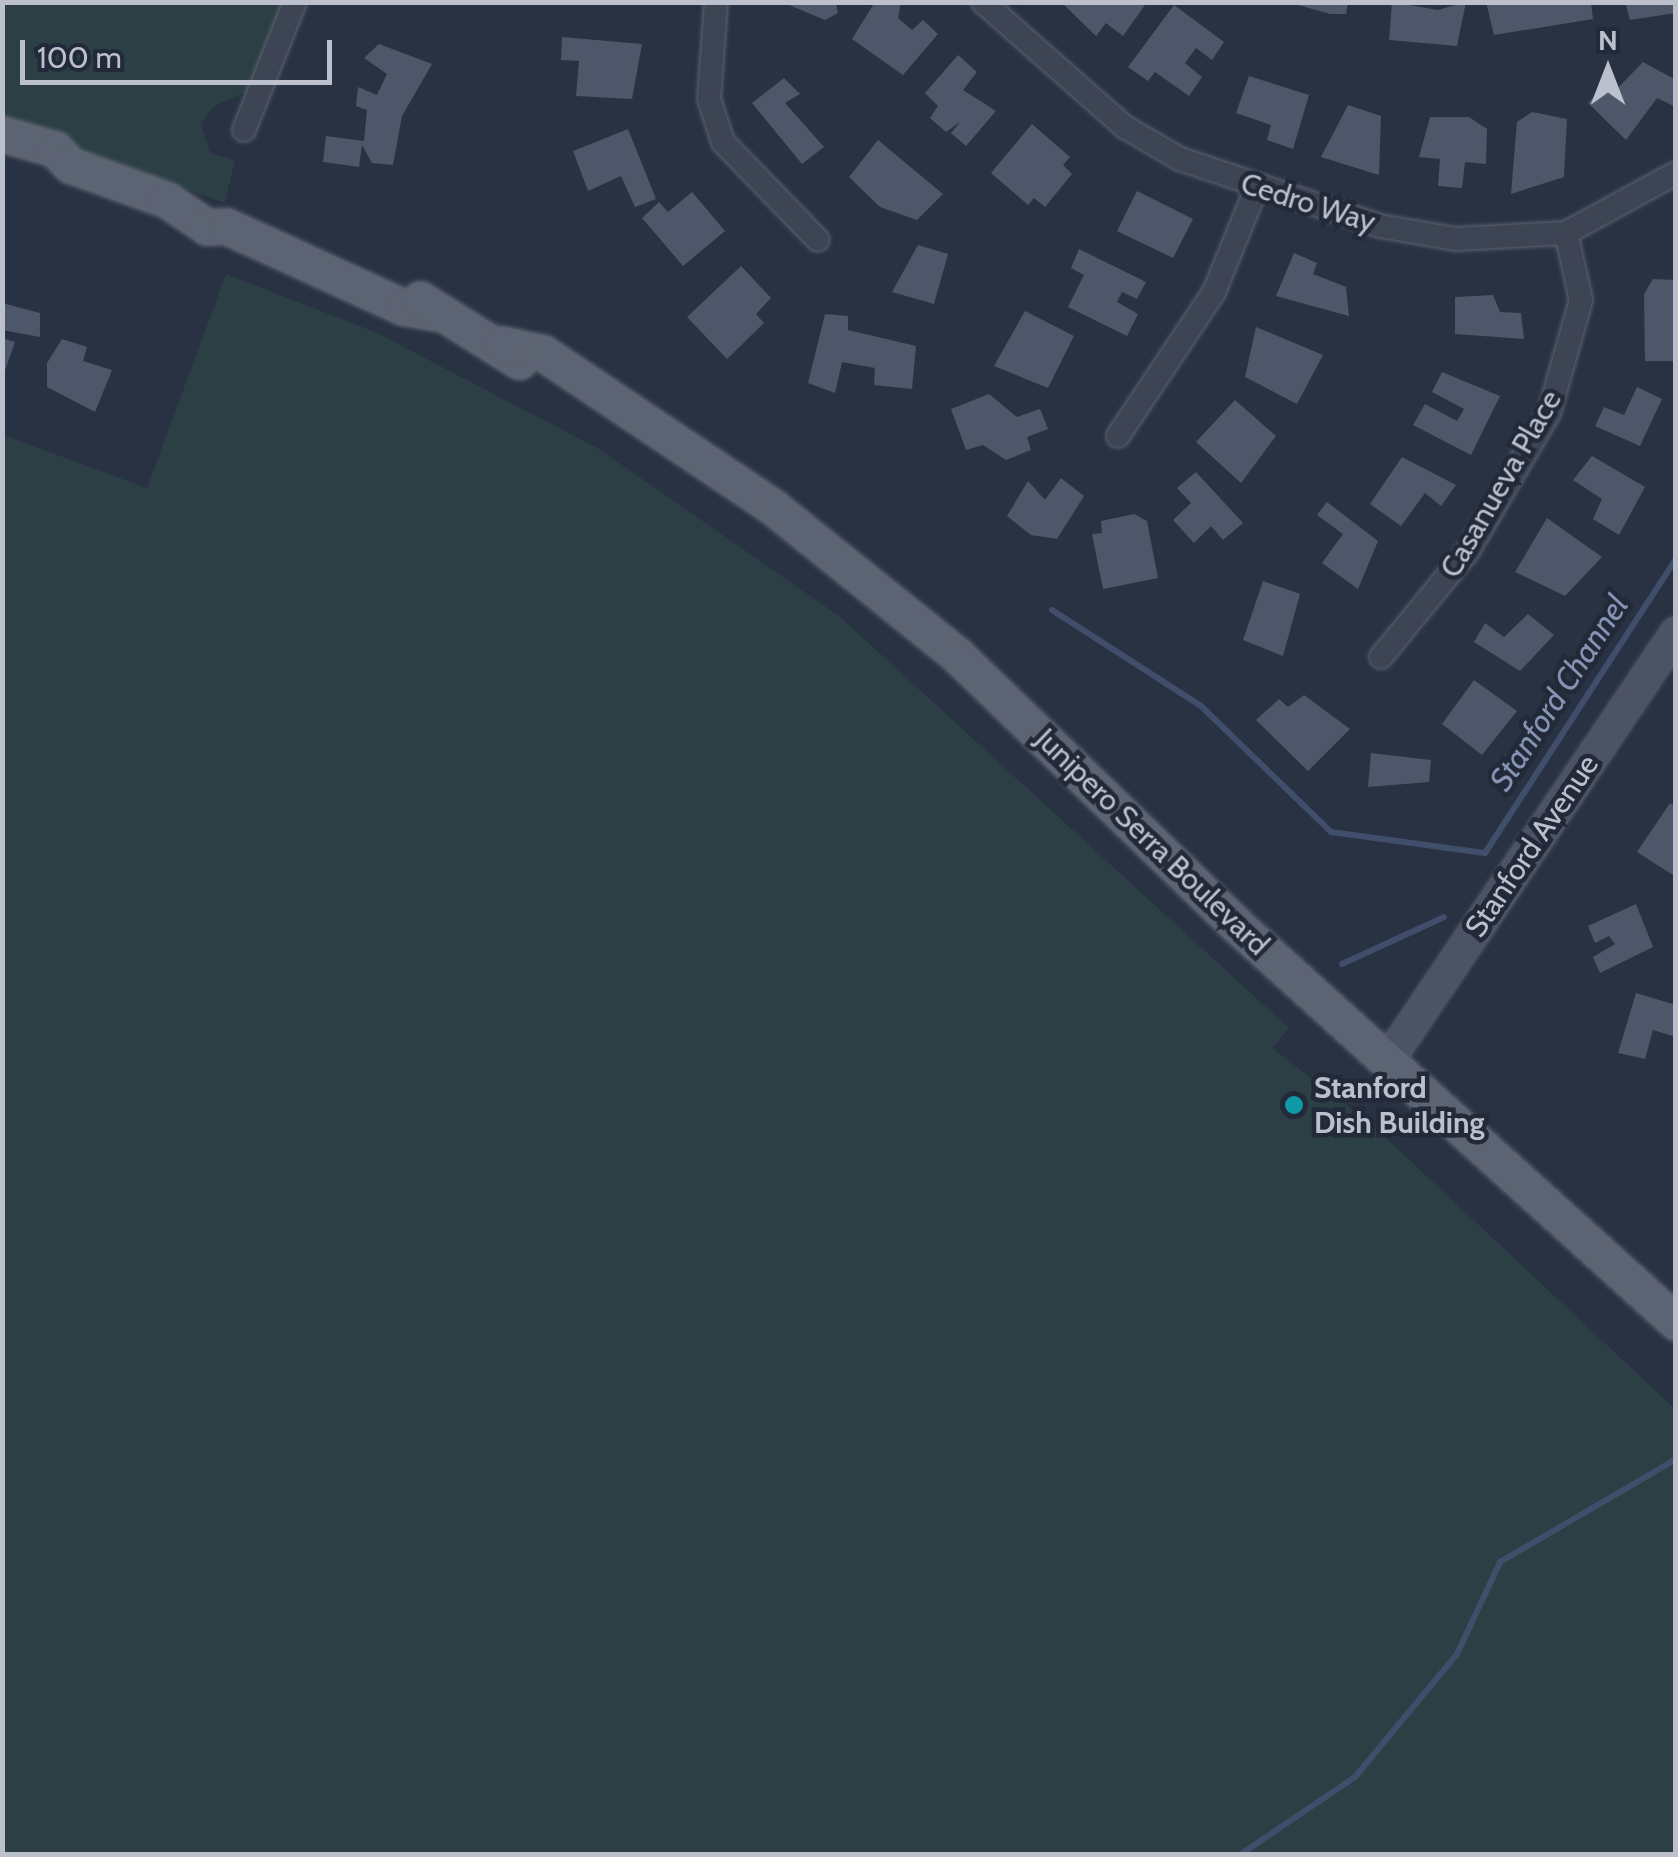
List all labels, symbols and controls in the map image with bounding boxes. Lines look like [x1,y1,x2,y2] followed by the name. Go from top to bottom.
[25,20,338,82] scale bar
[1558,20,1658,120] north arrow
[1598,23,1618,57] text: N
[37,39,122,76] text: 100 m
[1236,166,1380,240] street label: Cedro Way
[1433,384,1569,584] street label: Casanueva Place
[1481,588,1637,798] water label: Stanford Channel
[1028,721,1276,963] street label: Junipero Serra Boulevard
[1458,748,1606,944] street label: Stanford Avenue
[1314,1070,1485,1140] place label: Stanford Dish Building
[1283,1094,1305,1116] marker: Stanford Dish Building

